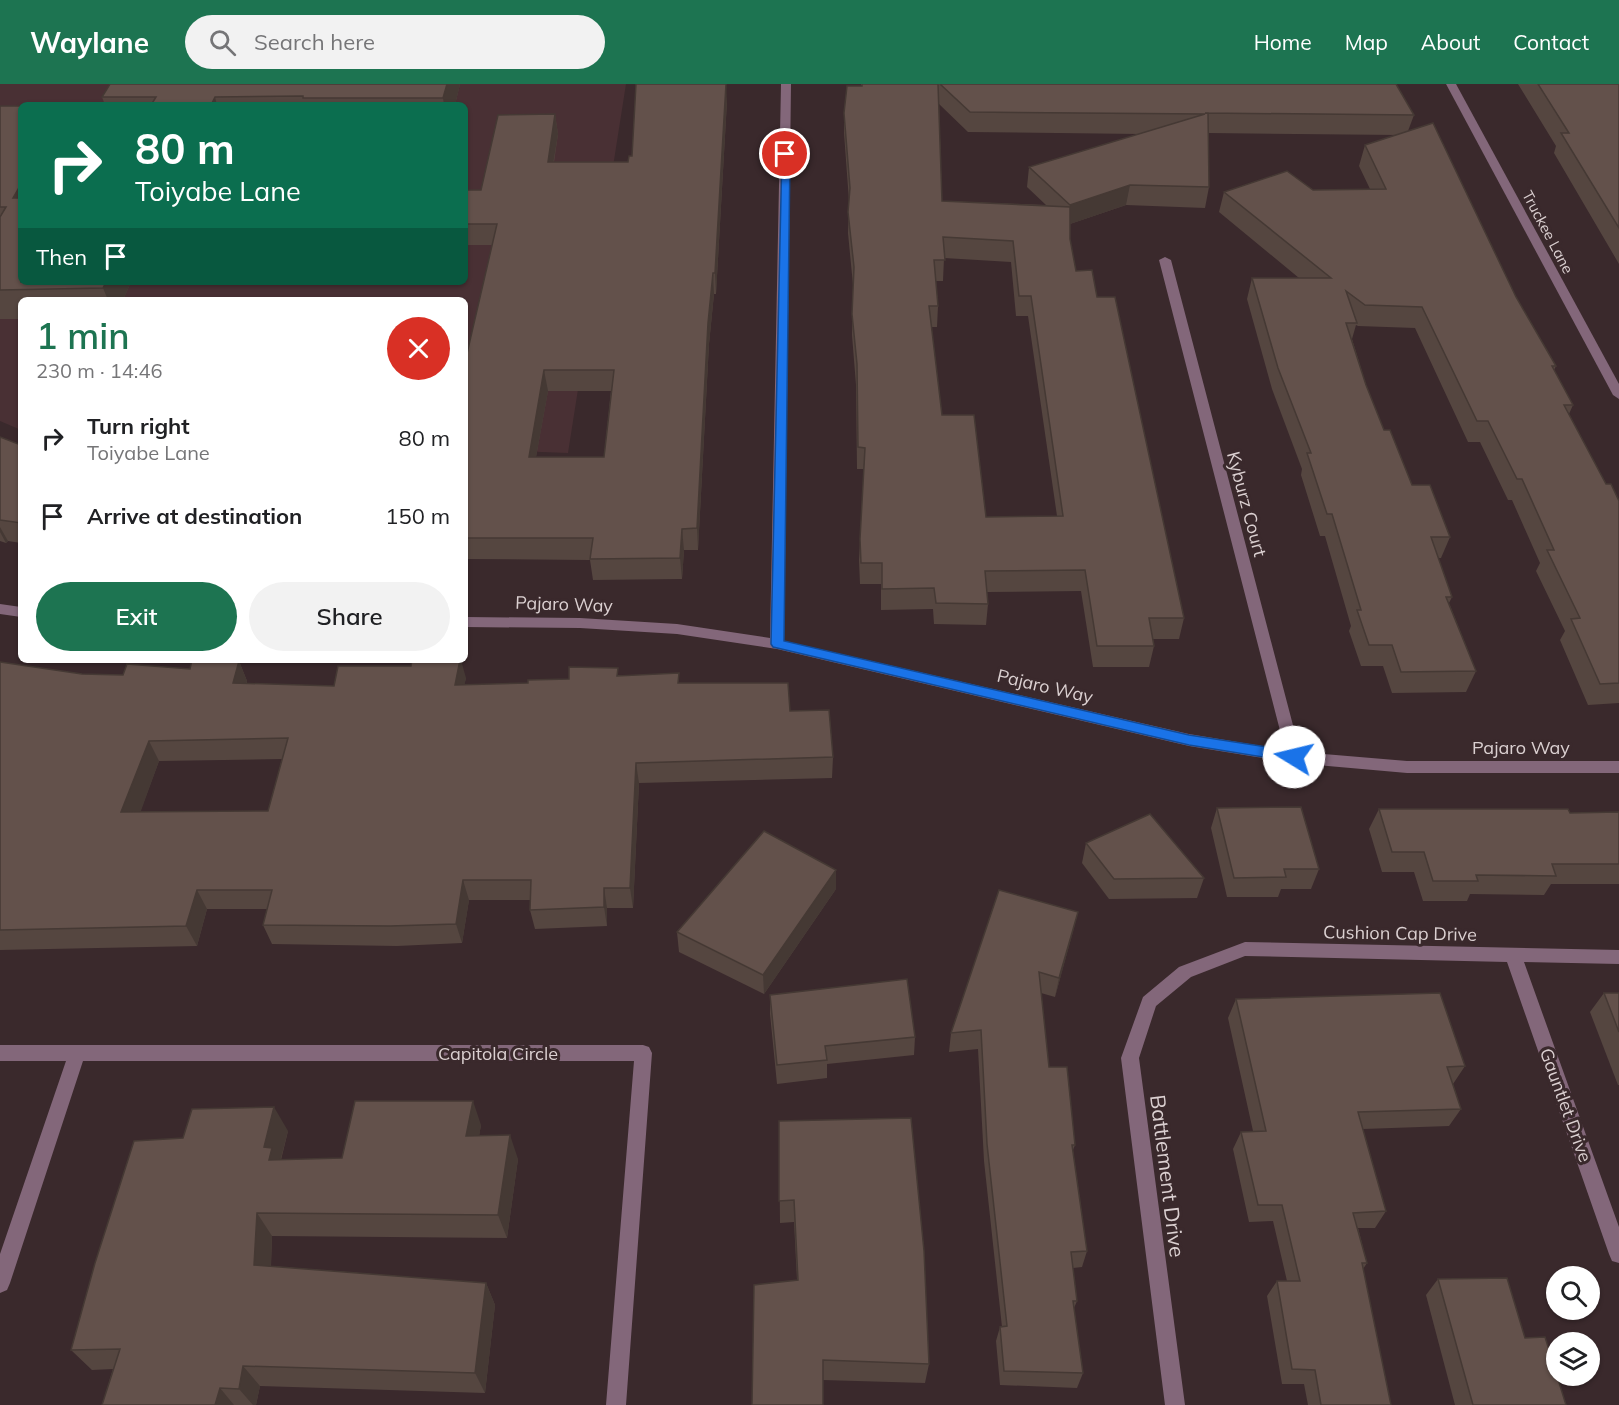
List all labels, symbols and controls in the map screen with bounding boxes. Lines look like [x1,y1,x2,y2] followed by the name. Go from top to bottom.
[185,15,605,69] search box
[30,25,149,60] text: Waylane
[206,26,239,59] icon: search
[254,28,375,56] text: Search here
[1254,29,1312,55] text: Home
[1345,29,1388,55] text: Map
[1421,29,1480,55] text: About
[1513,29,1589,55] text: Contact
[135,122,235,175] text: 80 m
[36,126,114,204] icon: right
[759,128,810,179] pin
[768,137,801,170] icon: arrive
[135,174,301,208] text: Toiyabe Lane
[1518,187,1578,277] street label: Truckee Lane
[99,240,132,273] icon: arrive
[36,243,87,271] text: Then
[36,313,130,358] text: 1 min
[387,317,450,380] button: close
[36,358,162,383] text: 230 m · 14:46
[87,412,190,440] text: Turn right
[36,422,69,455] icon: right
[399,424,450,452] text: 80 m
[87,440,210,465] text: Toiyabe Lane
[1222,449,1272,559] street label: Kyburz Court
[36,500,69,533] icon: arrive
[87,502,302,530] text: Arrive at destination
[385,502,450,530] text: 150 m
[36,582,237,651] button: Exit
[249,582,450,651] button: Share
[515,591,614,617] street label: Pajaro Way
[995,664,1096,708] street label: Pajaro Way
[1262,725,1326,789] position arrow
[1472,736,1570,759] street label: Pajaro Way
[1323,920,1477,946] street label: Cushion Cap Drive
[438,1042,558,1065] street label: Capitola Circle
[1535,1045,1597,1165] street label: Gauntlet Drive
[1145,1093,1191,1259] street label: Battlement Drive
[1546,1266,1600,1386] map controls
[1546,1266,1600,1320] button: search
[1546,1332,1600,1386] button: layers

